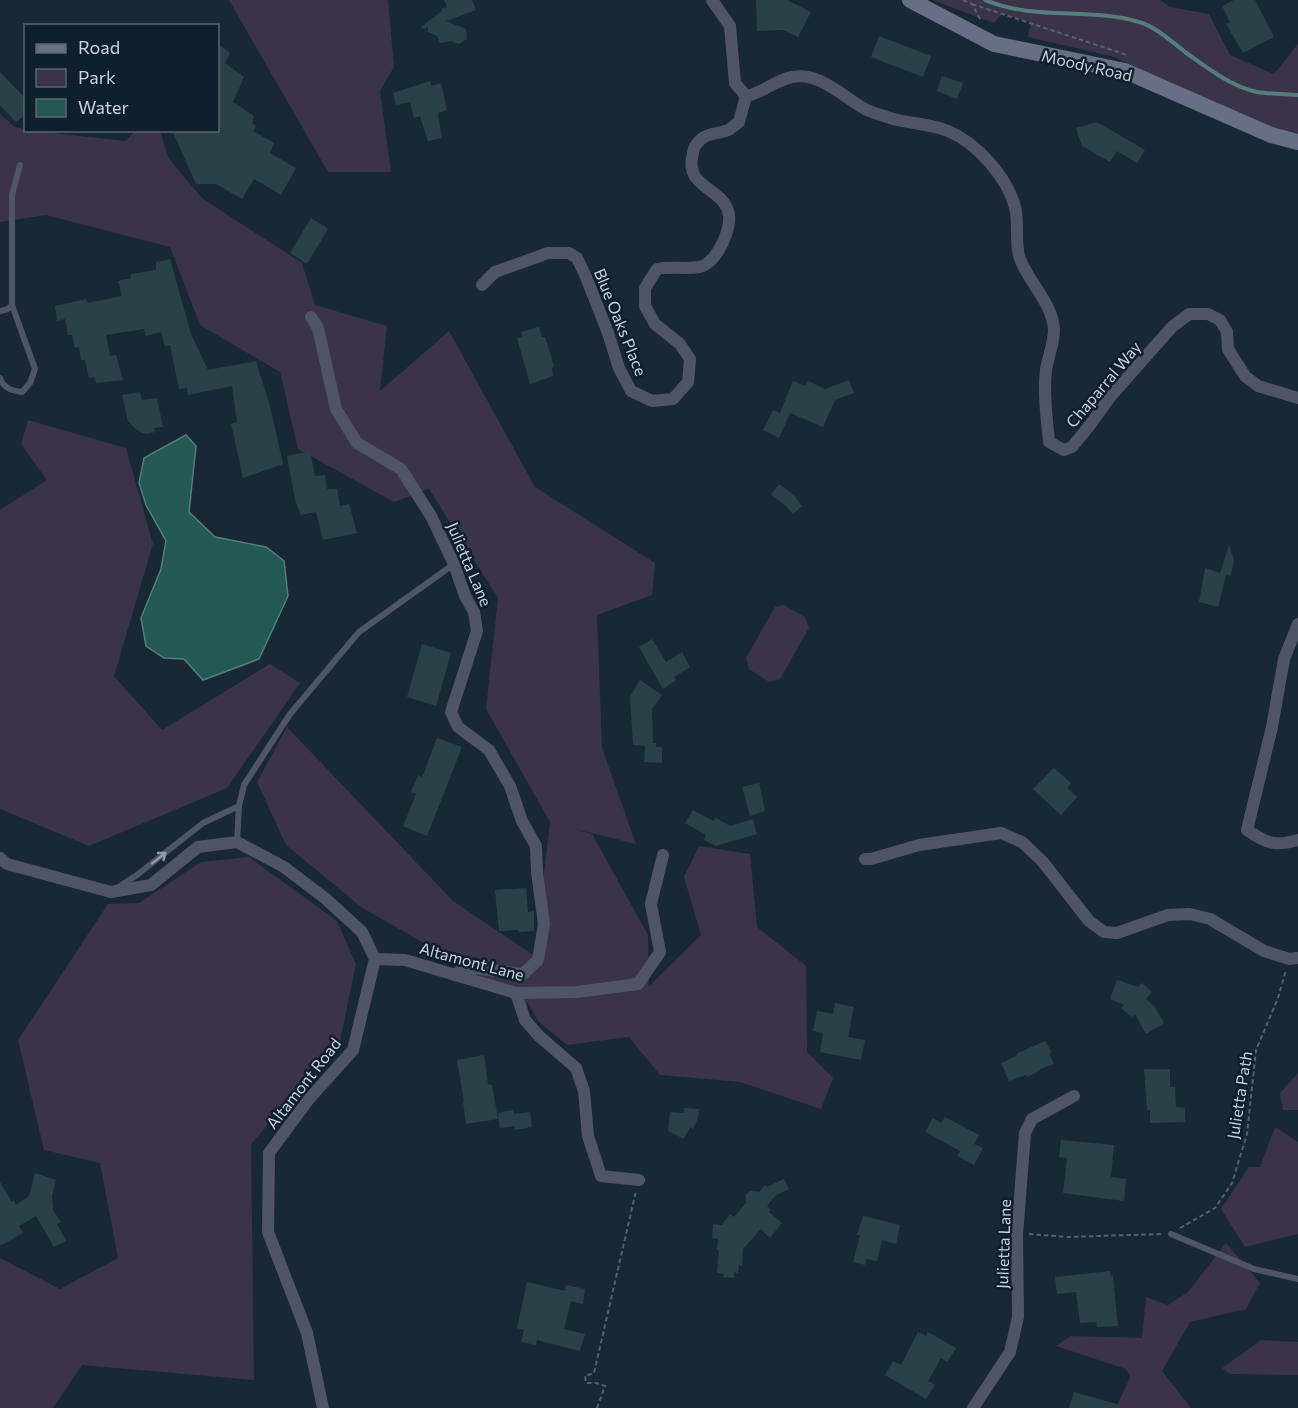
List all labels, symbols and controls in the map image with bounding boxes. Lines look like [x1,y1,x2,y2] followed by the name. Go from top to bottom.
[24,24,219,132] legend
[78,36,120,58] text: Road
[1040,45,1134,85] street label: Moody Road
[78,66,116,88] text: Park
[78,96,129,118] text: Water
[591,266,651,378] street label: Blue Oaks Place
[1062,337,1144,431] street label: Chaparral Way
[444,519,496,609] street label: Julietta Lane
[150,851,166,864] one-way arrow
[418,938,526,984] street label: Altamont Lane
[262,1034,344,1132] street label: Altamont Road
[1223,1050,1255,1140] street label: Julietta Path
[992,1199,1014,1289] street label: Julietta Lane

